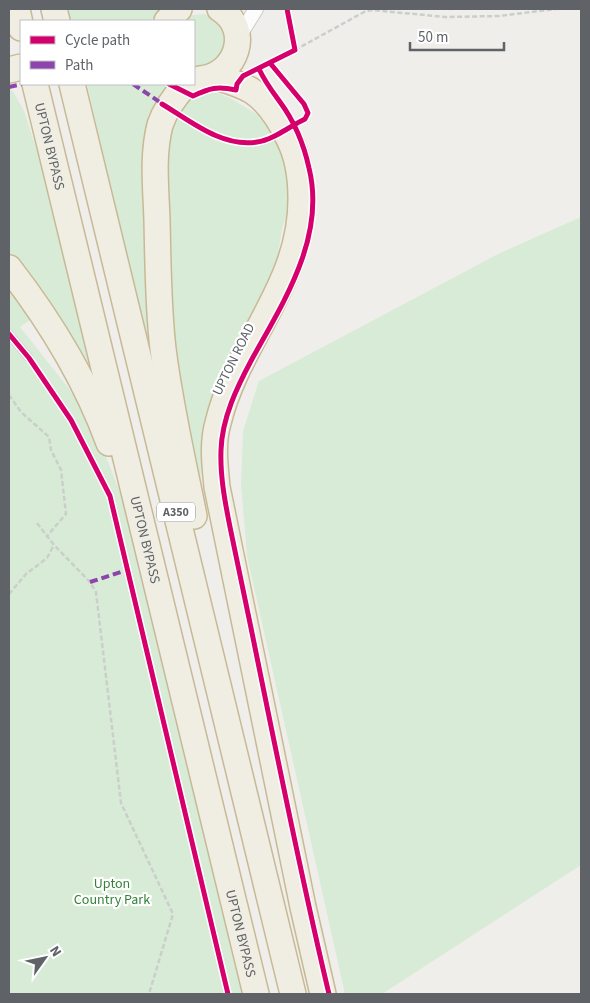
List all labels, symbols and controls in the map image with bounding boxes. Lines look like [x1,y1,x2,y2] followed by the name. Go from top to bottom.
[20,20,195,85] legend
[410,20,504,52] scale bar
[418,27,448,48] text: 50 m
[65,30,130,51] text: Cycle path
[65,55,93,76] text: Path
[29,101,69,192] street label: UPTON BYPASS
[208,320,260,399] street label: UPTON ROAD
[124,494,165,586] street label: UPTON BYPASS
[157,502,195,522] road number: A350
[74,874,150,910] park label: Upton Country Park
[220,888,261,979] street label: UPTON BYPASS
[20,933,70,983] north arrow
[44,942,66,961] text: N

